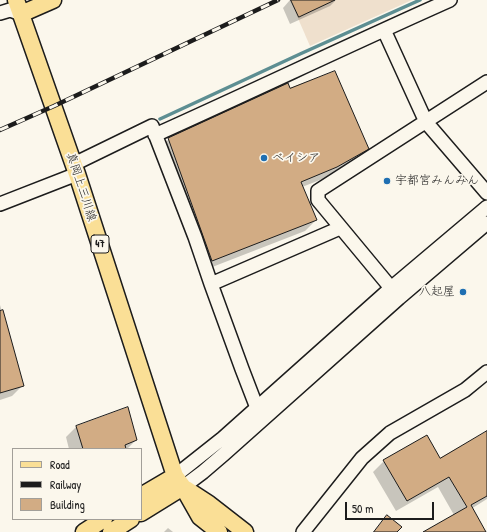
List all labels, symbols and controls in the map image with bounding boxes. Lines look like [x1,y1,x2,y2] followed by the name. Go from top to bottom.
[63,151,99,223] street label: 真岡上三川線
[272,151,320,165] place label: ベイシア
[259,153,269,163] marker: ベイシア
[395,174,479,188] place label: 宇都宮みんみん
[382,176,392,186] marker: 宇都宮みんみん
[91,235,109,253] road number: 47
[419,285,455,299] place label: 八起屋
[458,287,468,297] marker: 八起屋
[12,448,142,520] legend
[50,456,70,473] text: Road
[50,476,81,493] text: Railway
[347,494,436,520] scale bar
[50,496,85,513] text: Building
[352,500,373,517] text: 50 m

